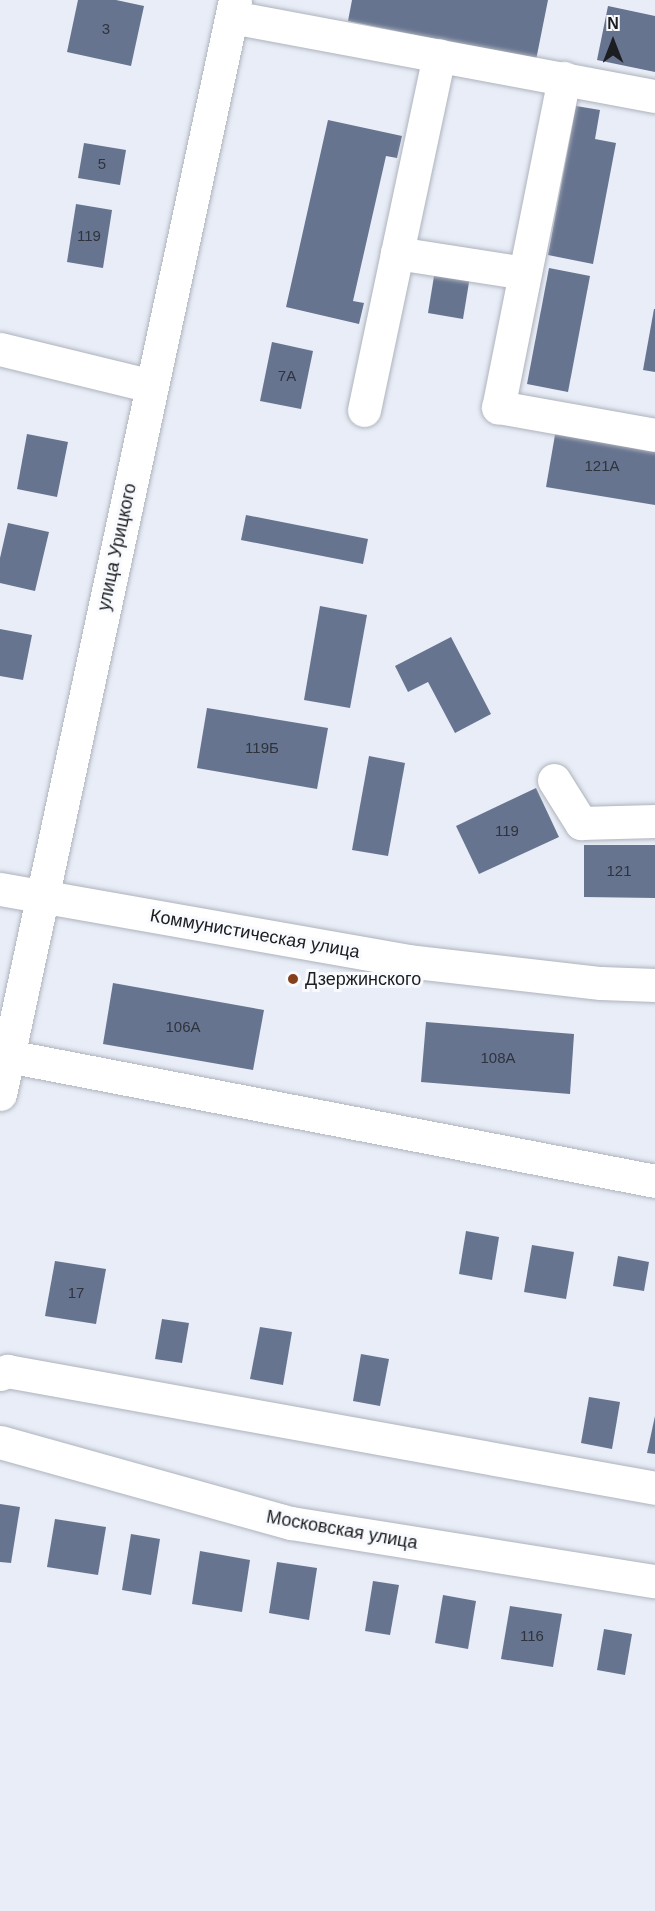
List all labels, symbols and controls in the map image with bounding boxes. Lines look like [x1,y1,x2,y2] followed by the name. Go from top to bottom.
[583,12,643,72] north arrow
[607,15,619,32] text: N
[102,20,110,38] house number: 3
[98,155,106,173] house number: 5
[77,227,101,245] house number: 119
[278,367,296,385] house number: 7А
[584,457,620,475] house number: 121А
[93,481,141,613] street label: улица Урицкого
[245,739,279,757] house number: 119Б
[495,822,519,840] house number: 119
[606,862,632,880] house number: 121
[148,905,362,963] street label: Коммунистическая улица
[305,968,421,990] place label: Дзержинского
[286,972,300,986] marker: Дзержинского
[165,1018,201,1036] house number: 106А
[480,1049,516,1067] house number: 108А
[68,1284,84,1302] house number: 17
[265,1506,419,1554] street label: Московская улица
[520,1627,544,1645] house number: 116

